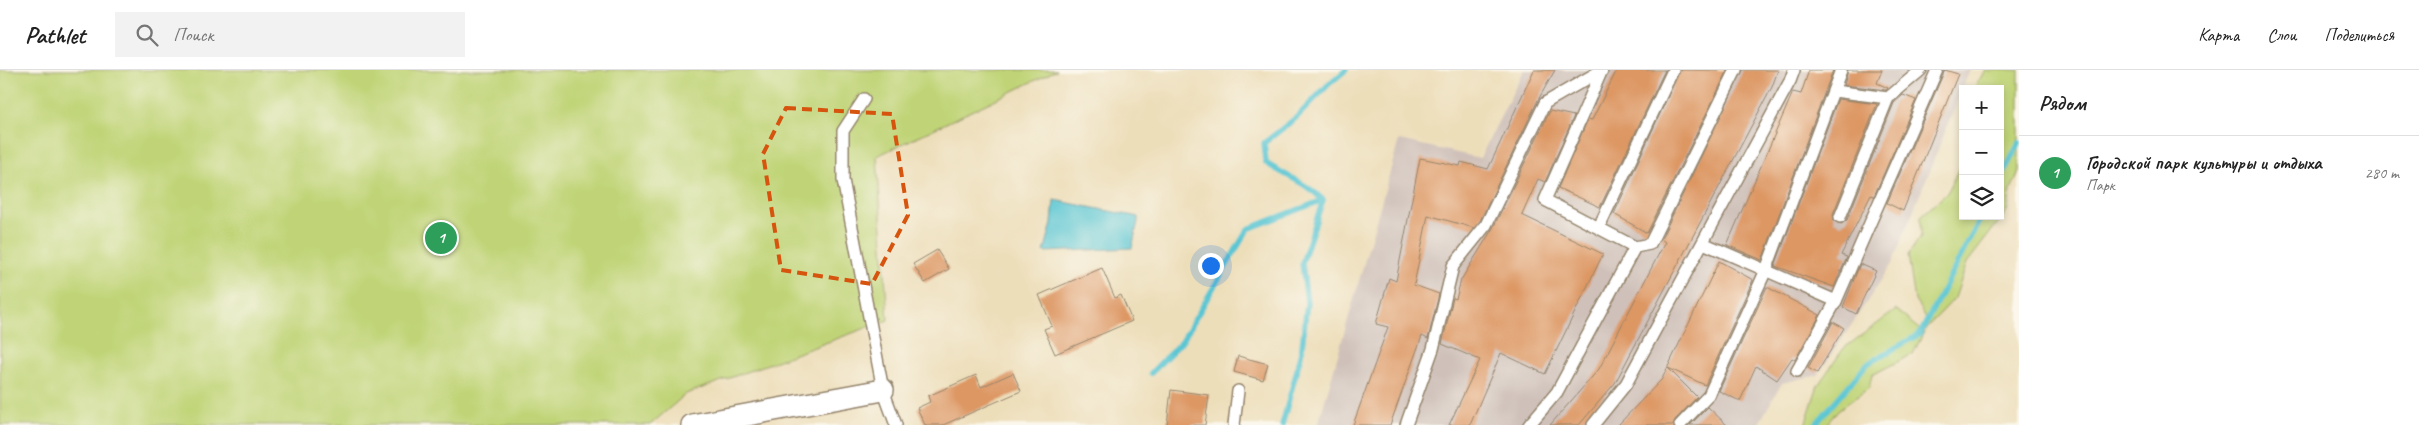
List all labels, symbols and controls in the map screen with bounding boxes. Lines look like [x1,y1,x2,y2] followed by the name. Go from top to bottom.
[115,12,465,57] search box
[25,20,85,50] text: Pathlet
[133,21,161,49] icon: search
[173,23,213,47] text: Поиск
[2198,24,2239,46] text: Карта
[2267,24,2296,46] text: Слои
[2324,24,2394,46] text: Поделиться
[1959,85,2004,220] map controls
[1959,85,2004,130] button: +
[2039,90,2086,116] text: Рядом
[1959,130,2004,175] button: −
[2086,151,2322,175] text: Городской парк культуры и отдыха
[2051,163,2059,183] text: 1
[2365,163,2399,183] text: 280 m
[1959,175,2004,220] button: layers
[2086,175,2115,195] text: Парк
[425,219,457,257] pin: 1
[1198,253,1224,279] your location

